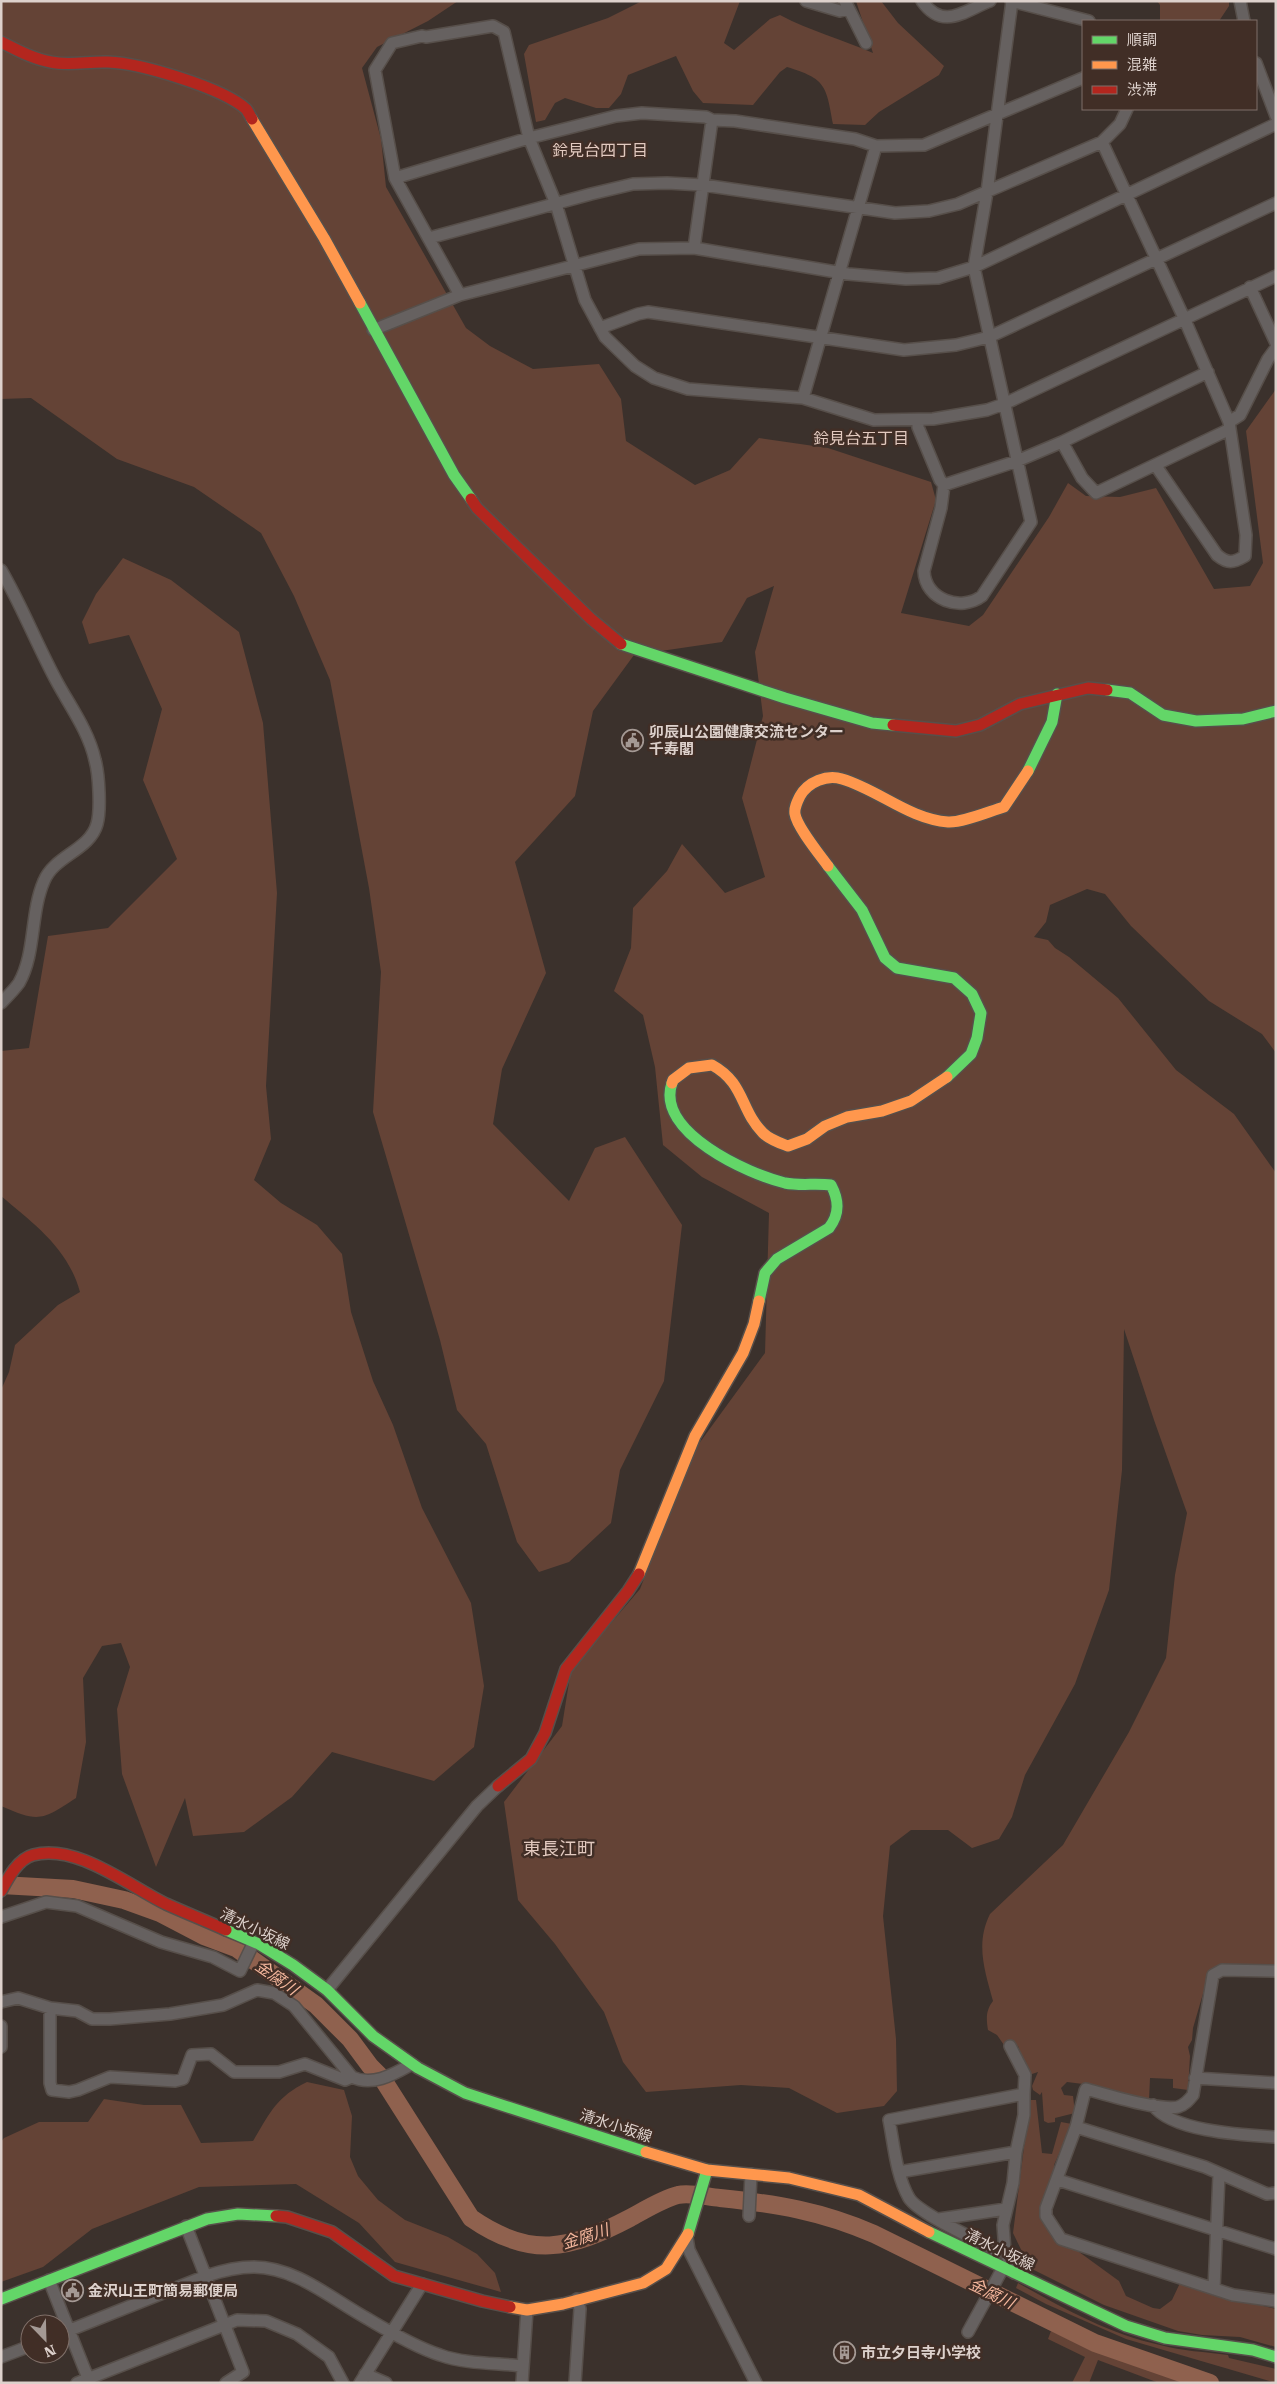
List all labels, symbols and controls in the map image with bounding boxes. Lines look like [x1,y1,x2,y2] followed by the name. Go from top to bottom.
[1082,20,1257,110] legend
[1127,31,1157,49] text: 順調
[1127,56,1157,74] text: 混雑
[1127,81,1157,99] text: 渋滞
[552,141,648,160] district label: 鈴見台四丁目
[813,429,909,448] district label: 鈴見台五丁目
[649,723,844,758] place label: 卯辰山公園健康交流センター 千寿閣
[621,729,645,753] public building icon: 卯辰山公園健康交流センター 千寿閣
[523,1838,595,1859] district label: 東長江町
[217,1904,293,1954] street label: 清水小坂線
[252,1956,303,2000] water label: 金腐川
[578,2106,654,2146] street label: 清水小坂線
[559,2219,613,2253] water label: 金腐川
[962,2225,1038,2275] street label: 清水小坂線
[966,2274,1019,2313] water label: 金腐川
[60,2279,84,2303] public building icon: 金沢山王町簡易郵便局
[88,2282,238,2300] place label: 金沢山王町簡易郵便局
[20,2314,70,2364] north arrow
[42,2341,58,2361] text: N
[833,2341,857,2365] building icon: 市立夕日寺小学校
[861,2344,981,2362] place label: 市立夕日寺小学校

